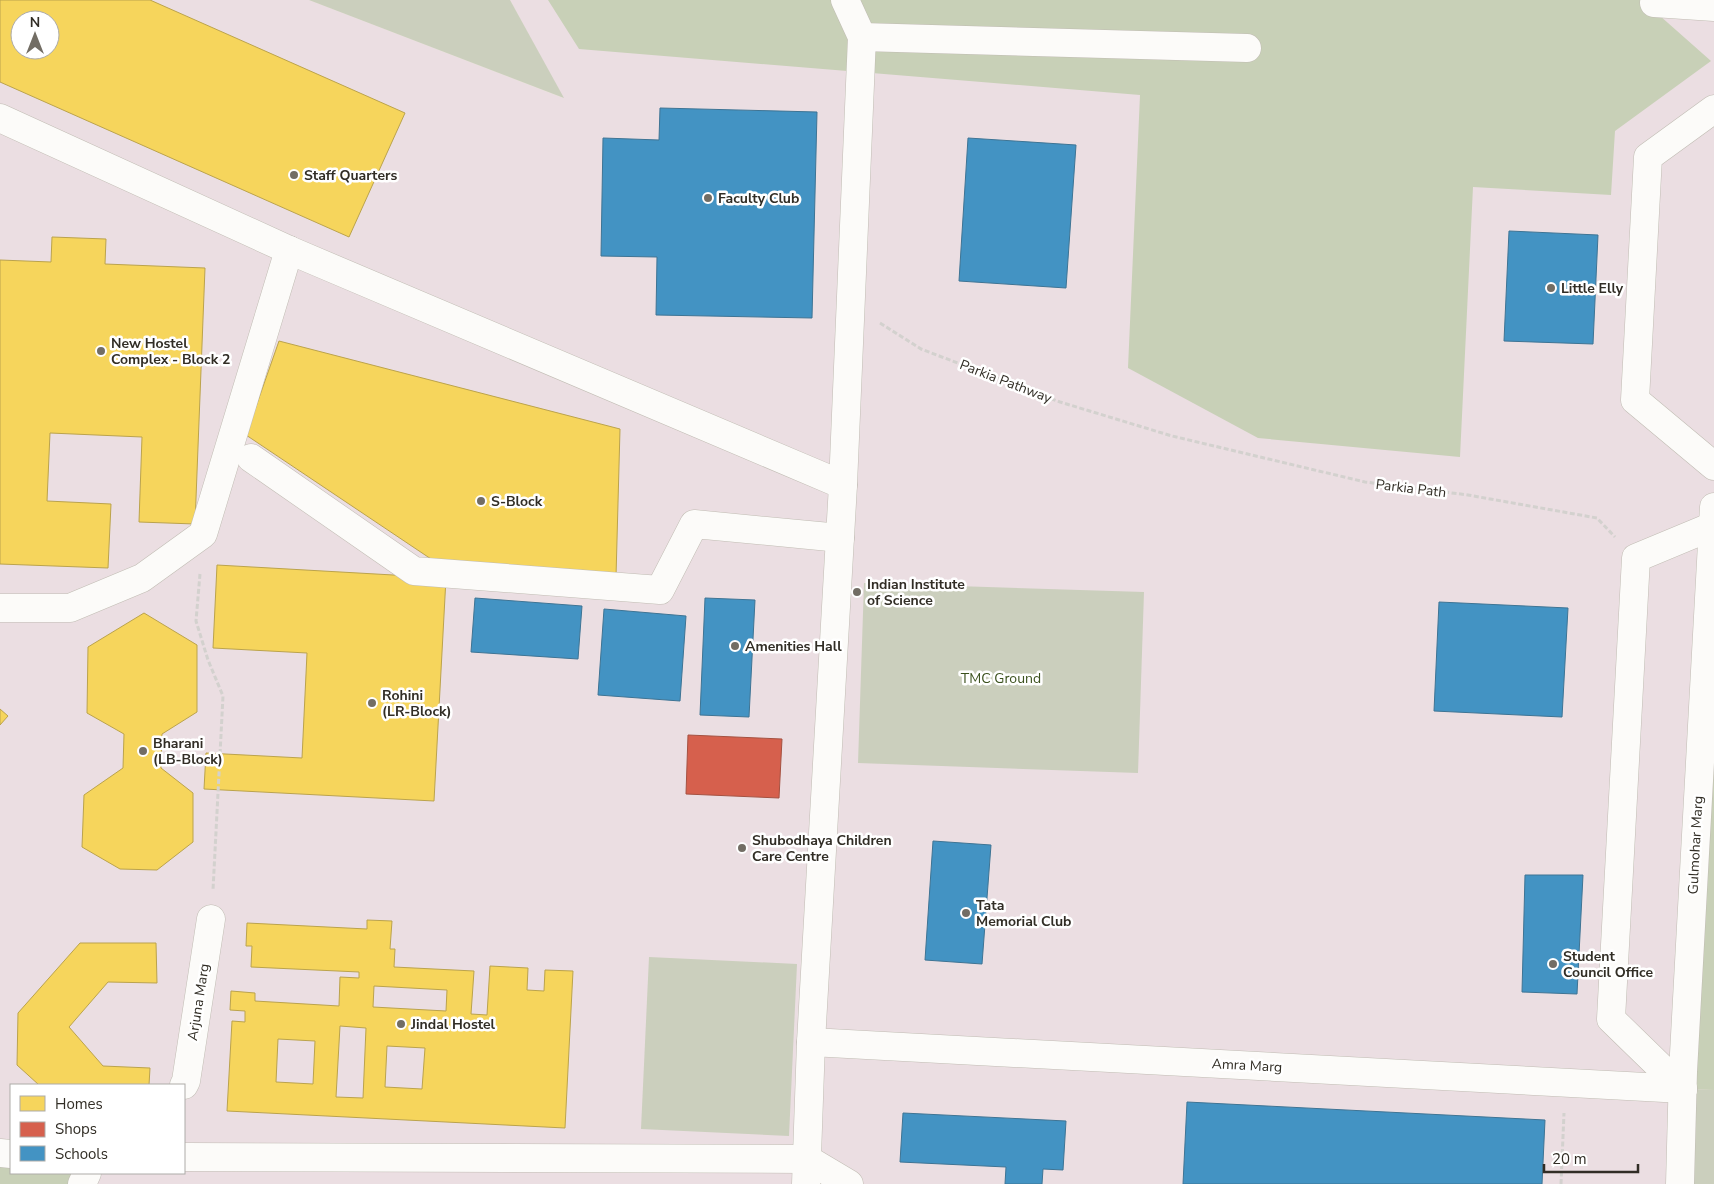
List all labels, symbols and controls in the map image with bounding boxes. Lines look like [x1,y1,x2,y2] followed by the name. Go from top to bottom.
[10,10,60,60] north arrow
[30,13,40,32] text: N
[304,166,397,185] place label: Staff Quarters
[288,169,300,181] marker: Staff Quarters
[718,189,799,208] place label: Faculty Club
[702,192,714,204] marker: Faculty Club
[1561,279,1624,298] place label: Little Elly
[1545,282,1557,294] marker: Little Elly
[111,334,230,369] place label: New Hostel Complex - Block 2
[95,345,107,357] marker: New Hostel Complex - Block 2
[957,355,1055,408] street label: Parkia Pathway
[1375,475,1447,502] street label: Parkia Path
[491,492,543,511] place label: S-Block
[475,495,487,507] marker: S-Block
[867,575,965,610] place label: Indian Institute of Science
[851,586,863,598] marker: Indian Institute of Science
[745,637,842,656] place label: Amenities Hall
[729,640,741,652] marker: Amenities Hall
[961,669,1041,688] park label: TMC Ground
[382,686,452,721] place label: Rohini (LR-Block)
[366,697,378,709] marker: Rohini (LR-Block)
[153,734,223,769] place label: Bharani (LB-Block)
[137,745,149,757] marker: Bharani (LB-Block)
[1683,795,1708,895] street label: Gulmohar Marg
[752,831,892,866] place label: Shubodhaya Children Care Centre
[736,842,748,854] marker: Shubodhaya Children Care Centre
[976,896,1072,931] place label: Tata Memorial Club
[960,907,972,919] marker: Tata Memorial Club
[1563,947,1654,982] place label: Student Council Office
[1547,958,1559,970] marker: Student Council Office
[183,962,214,1042] street label: Arjuna Marg
[410,1015,496,1034] place label: Jindal Hostel
[395,1018,407,1030] marker: Jindal Hostel
[1211,1054,1283,1077] street label: Amra Marg
[10,1084,185,1174] legend
[55,1094,103,1114] text: Homes
[55,1119,97,1139] text: Shops
[1544,1142,1638,1174] scale bar
[55,1144,108,1164] text: Schools
[1552,1149,1587,1169] text: 20 m

